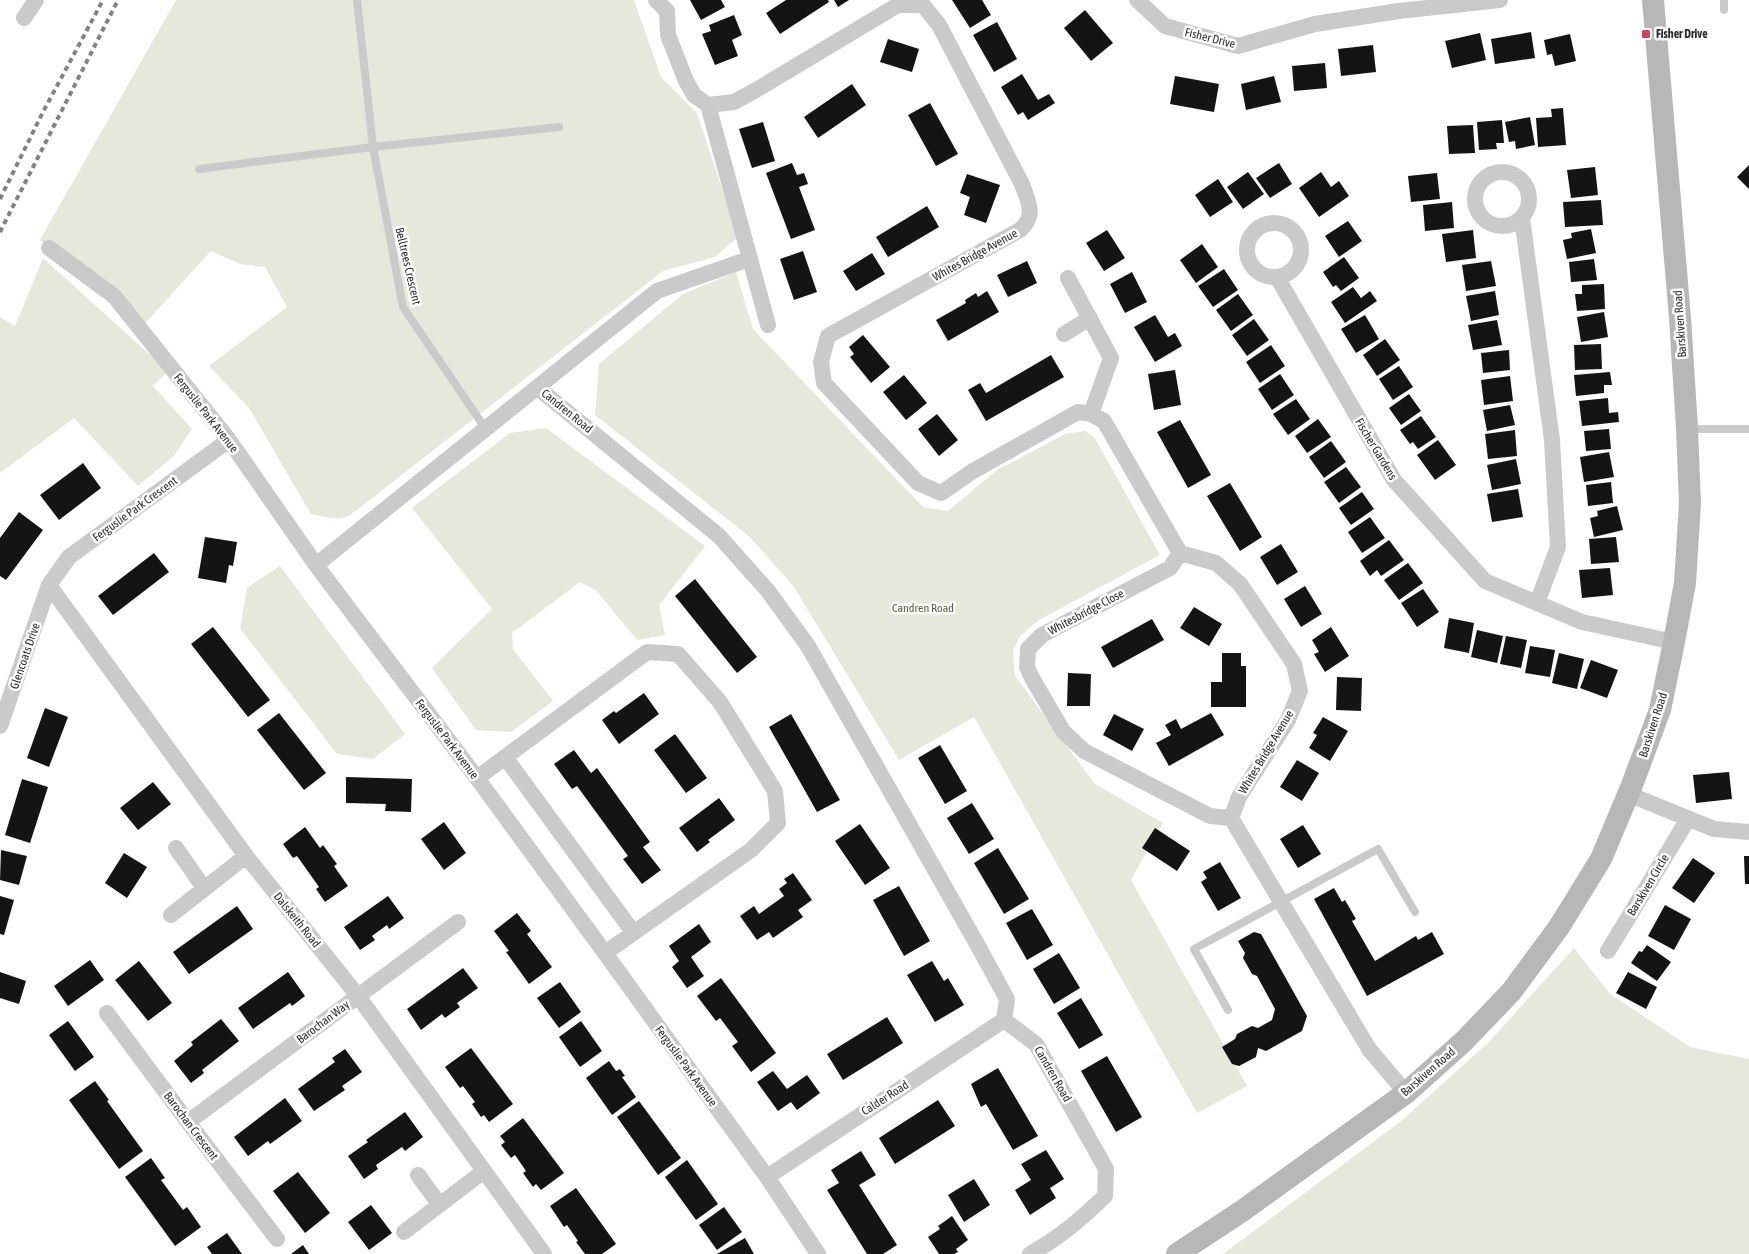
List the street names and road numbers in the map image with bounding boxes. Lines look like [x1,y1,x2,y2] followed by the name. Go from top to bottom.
[1183,25,1237,51] street label: Fisher Drive
[392,226,424,307] street label: Belltrees Crescent
[930,226,1020,284] street label: Whites Bridge Avenue
[1671,290,1689,358] street label: Barskiven Road
[171,371,241,455] street label: Ferguslie Park Avenue
[539,386,595,436] street label: Candren Road
[1352,416,1400,482] street label: Fischer Gardens
[90,473,180,544] street label: Ferguslie Park Crescent
[1046,586,1126,638] street label: Whitesbridge Close
[7,621,43,691] street label: Glencoats Drive
[1636,691,1670,759] street label: Barskiven Road
[412,696,482,782] street label: Ferguslie Park Avenue
[1236,708,1296,796] street label: Whites Bridge Avenue
[1624,852,1672,918] street label: Barskiven Circle
[271,890,323,950] street label: Dalskeith Road
[294,998,352,1046] street label: Barochan Way
[652,1023,720,1109] street label: Ferguslie Park Avenue
[1031,1044,1075,1104] street label: Candren Road
[1398,1045,1458,1099] street label: Barskiven Road
[859,1078,911,1118] street label: Calder Road
[161,1089,221,1163] street label: Barochan Crescent

